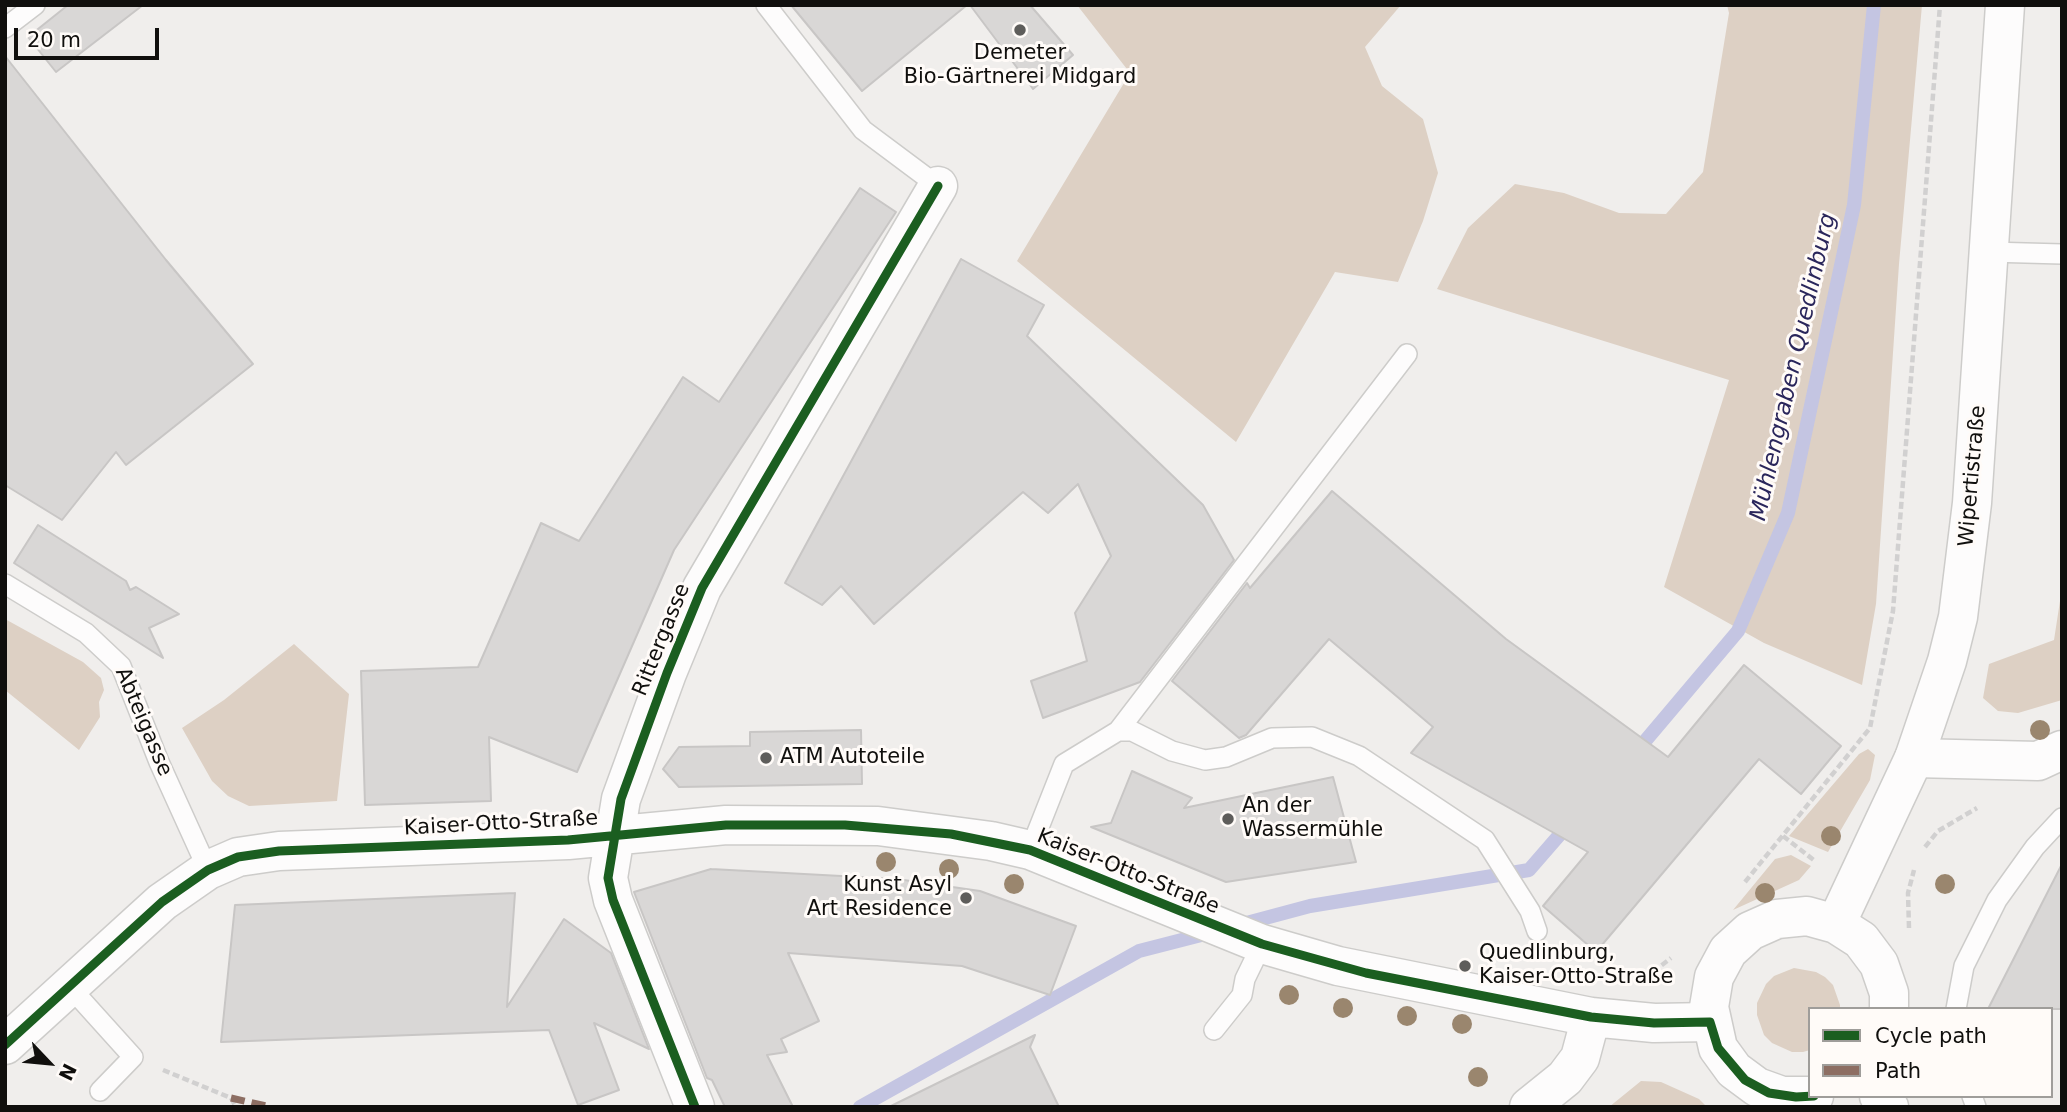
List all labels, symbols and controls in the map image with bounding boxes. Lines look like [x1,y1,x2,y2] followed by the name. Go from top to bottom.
[18,14,163,58] scale bar
[1012,22,1028,38] marker: Demeter Bio-Gärtnerei Midgard
[27,28,81,52] text: 20 m
[904,41,1136,91] place label: Demeter Bio-Gärtnerei Midgard
[1745,210,1843,524] water label: Mühlengraben Quedlinburg
[1954,404,1992,548] street label: Wipertistraße
[628,580,696,700] street label: Rittergasse
[109,664,177,780] street label: Abteigasse
[780,745,925,771] place label: ATM Autoteile
[758,750,774,766] marker: ATM Autoteile
[1242,794,1383,844] place label: An der Wassermühle
[403,806,599,842] street label: Kaiser-Otto-Straße
[1220,811,1236,827] marker: An der Wassermühle
[1033,824,1223,920] street label: Kaiser-Otto-Straße
[807,873,952,923] place label: Kunst Asyl Art Residence
[958,890,974,906] marker: Kunst Asyl Art Residence
[1479,941,1673,991] place label: Quedlinburg, Kaiser-Otto-Straße
[1457,958,1473,974] marker: Quedlinburg, Kaiser-Otto-Straße
[1808,1007,2053,1098] legend
[1875,1024,1987,1048] text: Cycle path
[14,1028,84,1098] north arrow
[1875,1059,1921,1083] text: Path
[55,1060,81,1084] text: N

